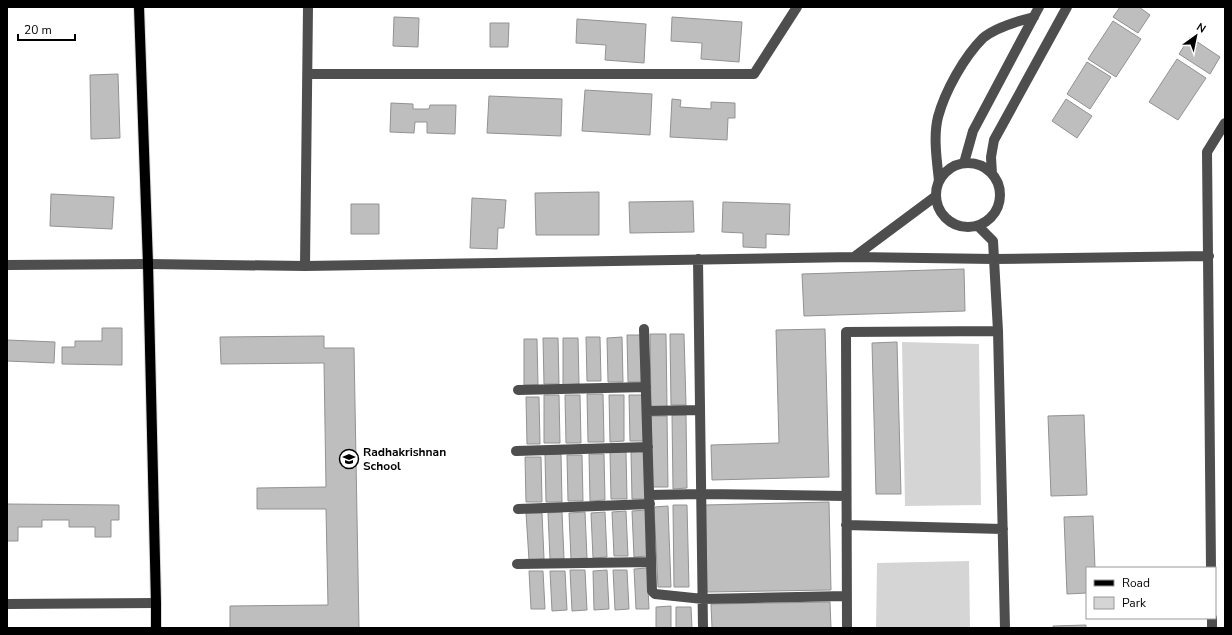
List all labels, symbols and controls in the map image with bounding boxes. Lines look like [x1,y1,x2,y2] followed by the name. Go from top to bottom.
[18,16,75,42] scale bar
[1176,16,1216,56] north arrow
[1194,20,1209,37] text: N
[24,22,52,38] text: 20 m
[363,444,446,474] place label: Radhakrishnan School
[338,448,360,470] school or university icon: Radhakrishnan School
[1086,567,1216,619] legend
[1122,575,1150,591] text: Road
[1122,595,1147,611] text: Park

